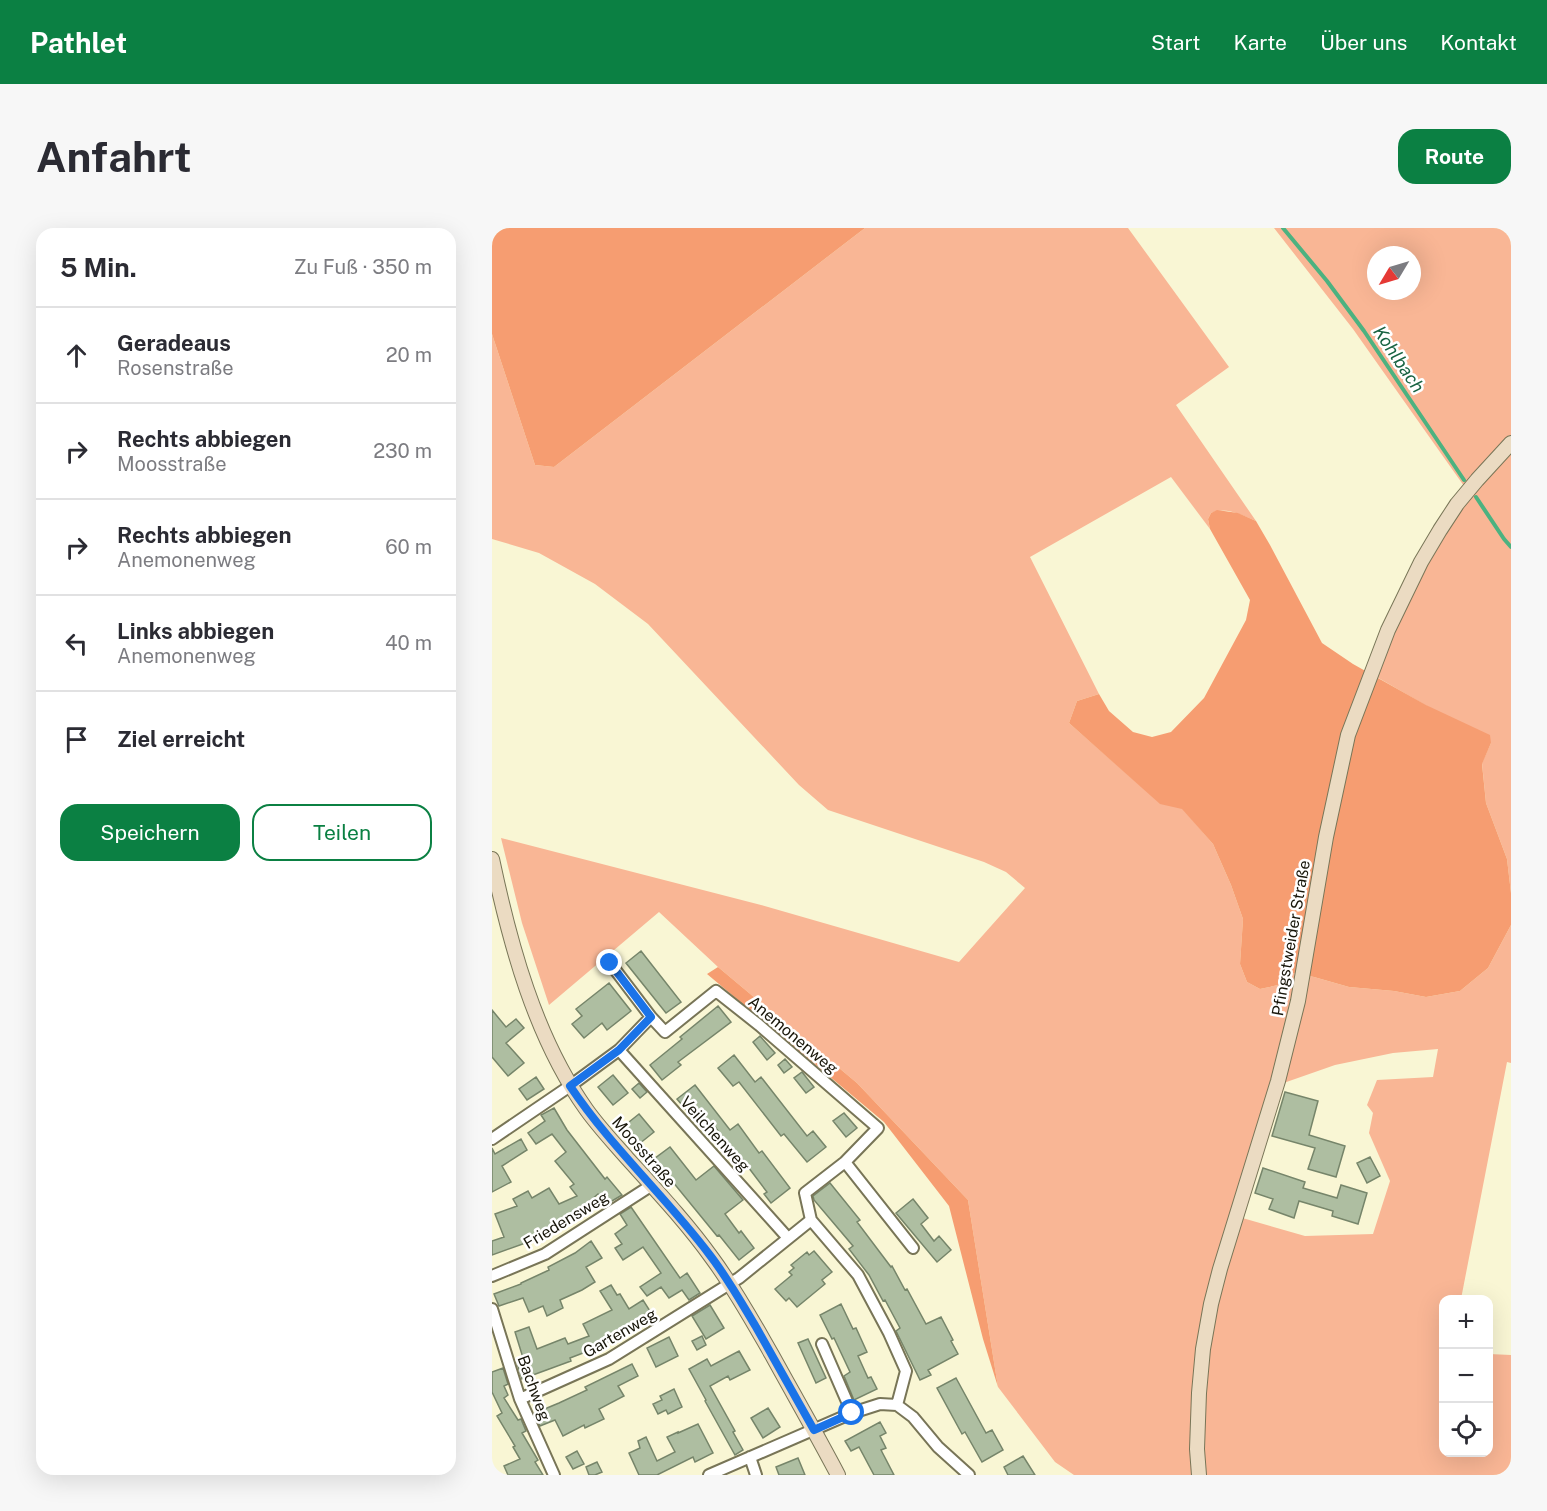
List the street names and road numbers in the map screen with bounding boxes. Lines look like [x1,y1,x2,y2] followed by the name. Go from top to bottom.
[1268,859,1314,1017] street label: Pfingstweider Straße
[744,992,842,1078] street label: Anemonenweg
[676,1092,754,1176] street label: Veilchenweg
[608,1113,680,1191] street label: Moosstraße
[520,1187,612,1253] street label: Friedensweg
[580,1304,660,1362] street label: Gartenweg
[513,1353,555,1423] street label: Bachweg

